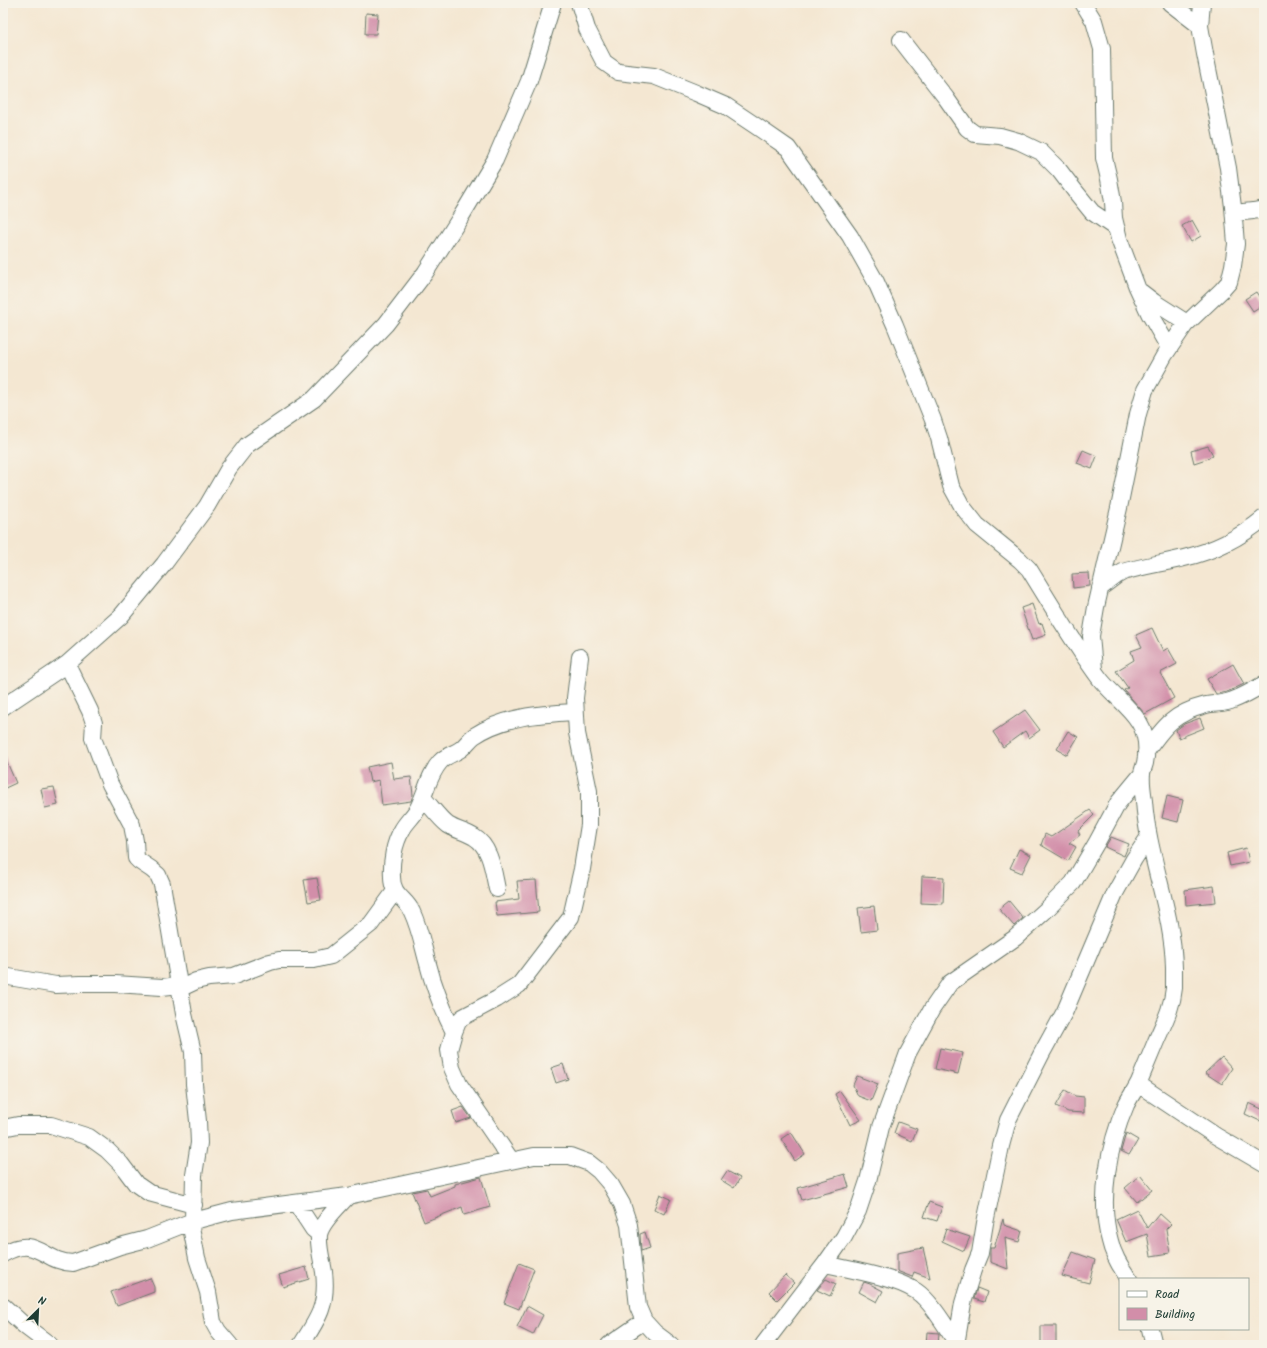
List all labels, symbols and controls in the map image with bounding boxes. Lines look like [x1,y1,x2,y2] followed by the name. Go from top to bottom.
[1119,1278,1249,1330] legend
[1155,1285,1180,1304] text: Road
[18,1290,58,1330] north arrow
[35,1292,49,1311] text: N
[1155,1305,1195,1324] text: Building

